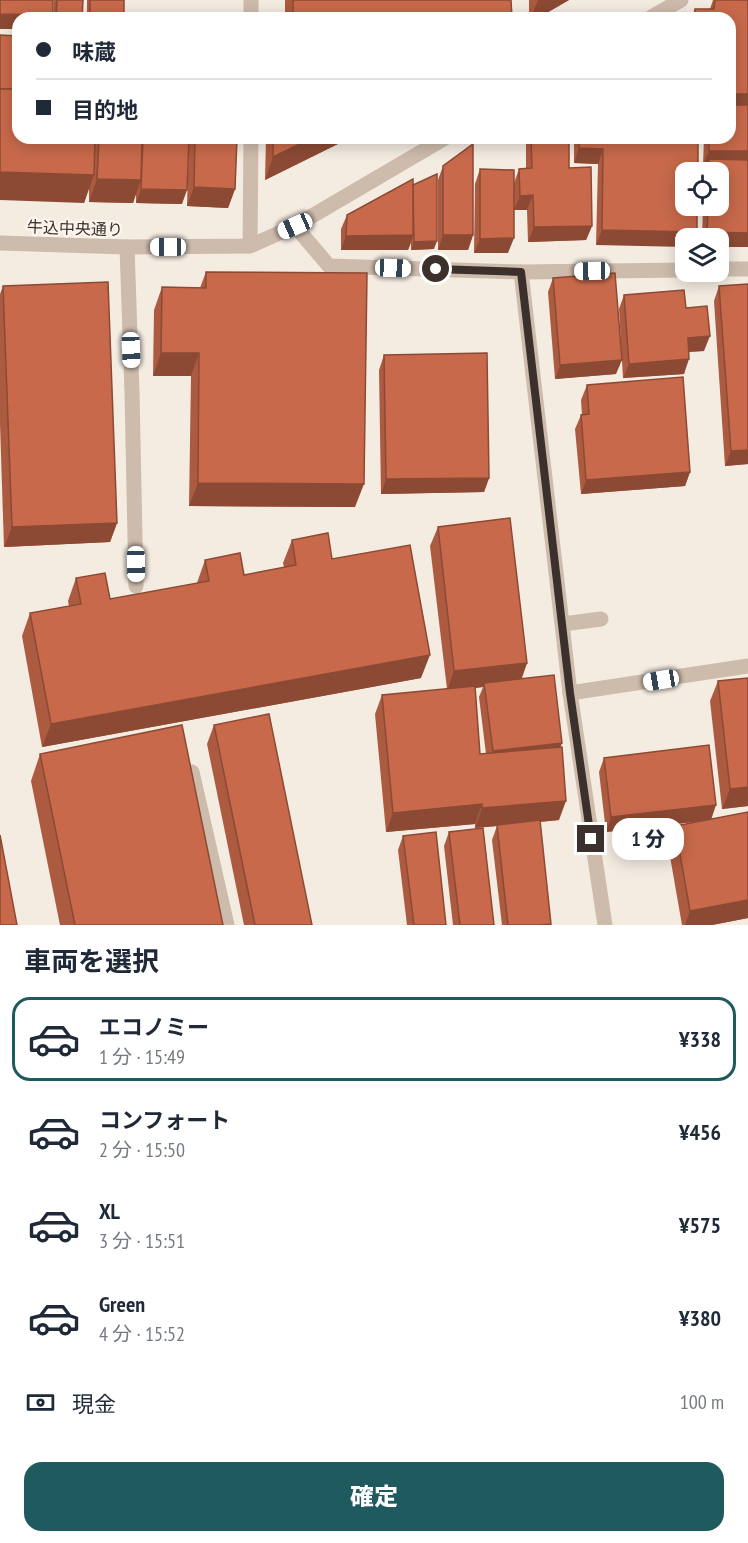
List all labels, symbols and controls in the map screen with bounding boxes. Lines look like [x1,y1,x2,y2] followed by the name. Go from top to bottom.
[72,38,116,66] text: 味蔵
[72,96,138,124] text: 目的地
[675,162,729,282] map controls
[675,162,729,216] button: locate
[275,210,315,242] car
[27,216,123,240] street label: 牛込中央通り
[675,228,729,282] button: layers
[150,238,186,256] car
[422,255,449,282] route start
[375,258,411,278] car
[574,262,610,280] car
[121,332,141,368] car
[127,546,145,582] car
[642,668,680,692] car
[612,818,684,860] callout: 1 分
[577,825,604,852] route end
[631,826,665,852] text: 1 分
[24,944,159,978] text: 車両を選択
[27,1012,81,1066] icon: car
[99,1013,209,1041] text: エコノミー
[679,1025,721,1053] text: ¥338
[99,1044,185,1070] text: 1 分 · 15:49
[27,1105,81,1159] icon: car
[99,1106,230,1134] text: コンフォート
[679,1118,721,1146] text: ¥456
[99,1137,185,1163] text: 2 分 · 15:50
[99,1197,120,1225] text: XL
[27,1198,81,1252] icon: car
[679,1211,721,1239] text: ¥575
[99,1228,185,1254] text: 3 分 · 15:51
[99,1290,145,1318] text: Green
[27,1291,81,1345] icon: car
[679,1304,721,1332] text: ¥380
[99,1321,185,1347] text: 4 分 · 15:52
[24,1386,57,1419] icon: cash
[680,1389,724,1415] text: 100 m
[72,1390,116,1418] text: 現金
[24,1462,724,1531] button: 確定

